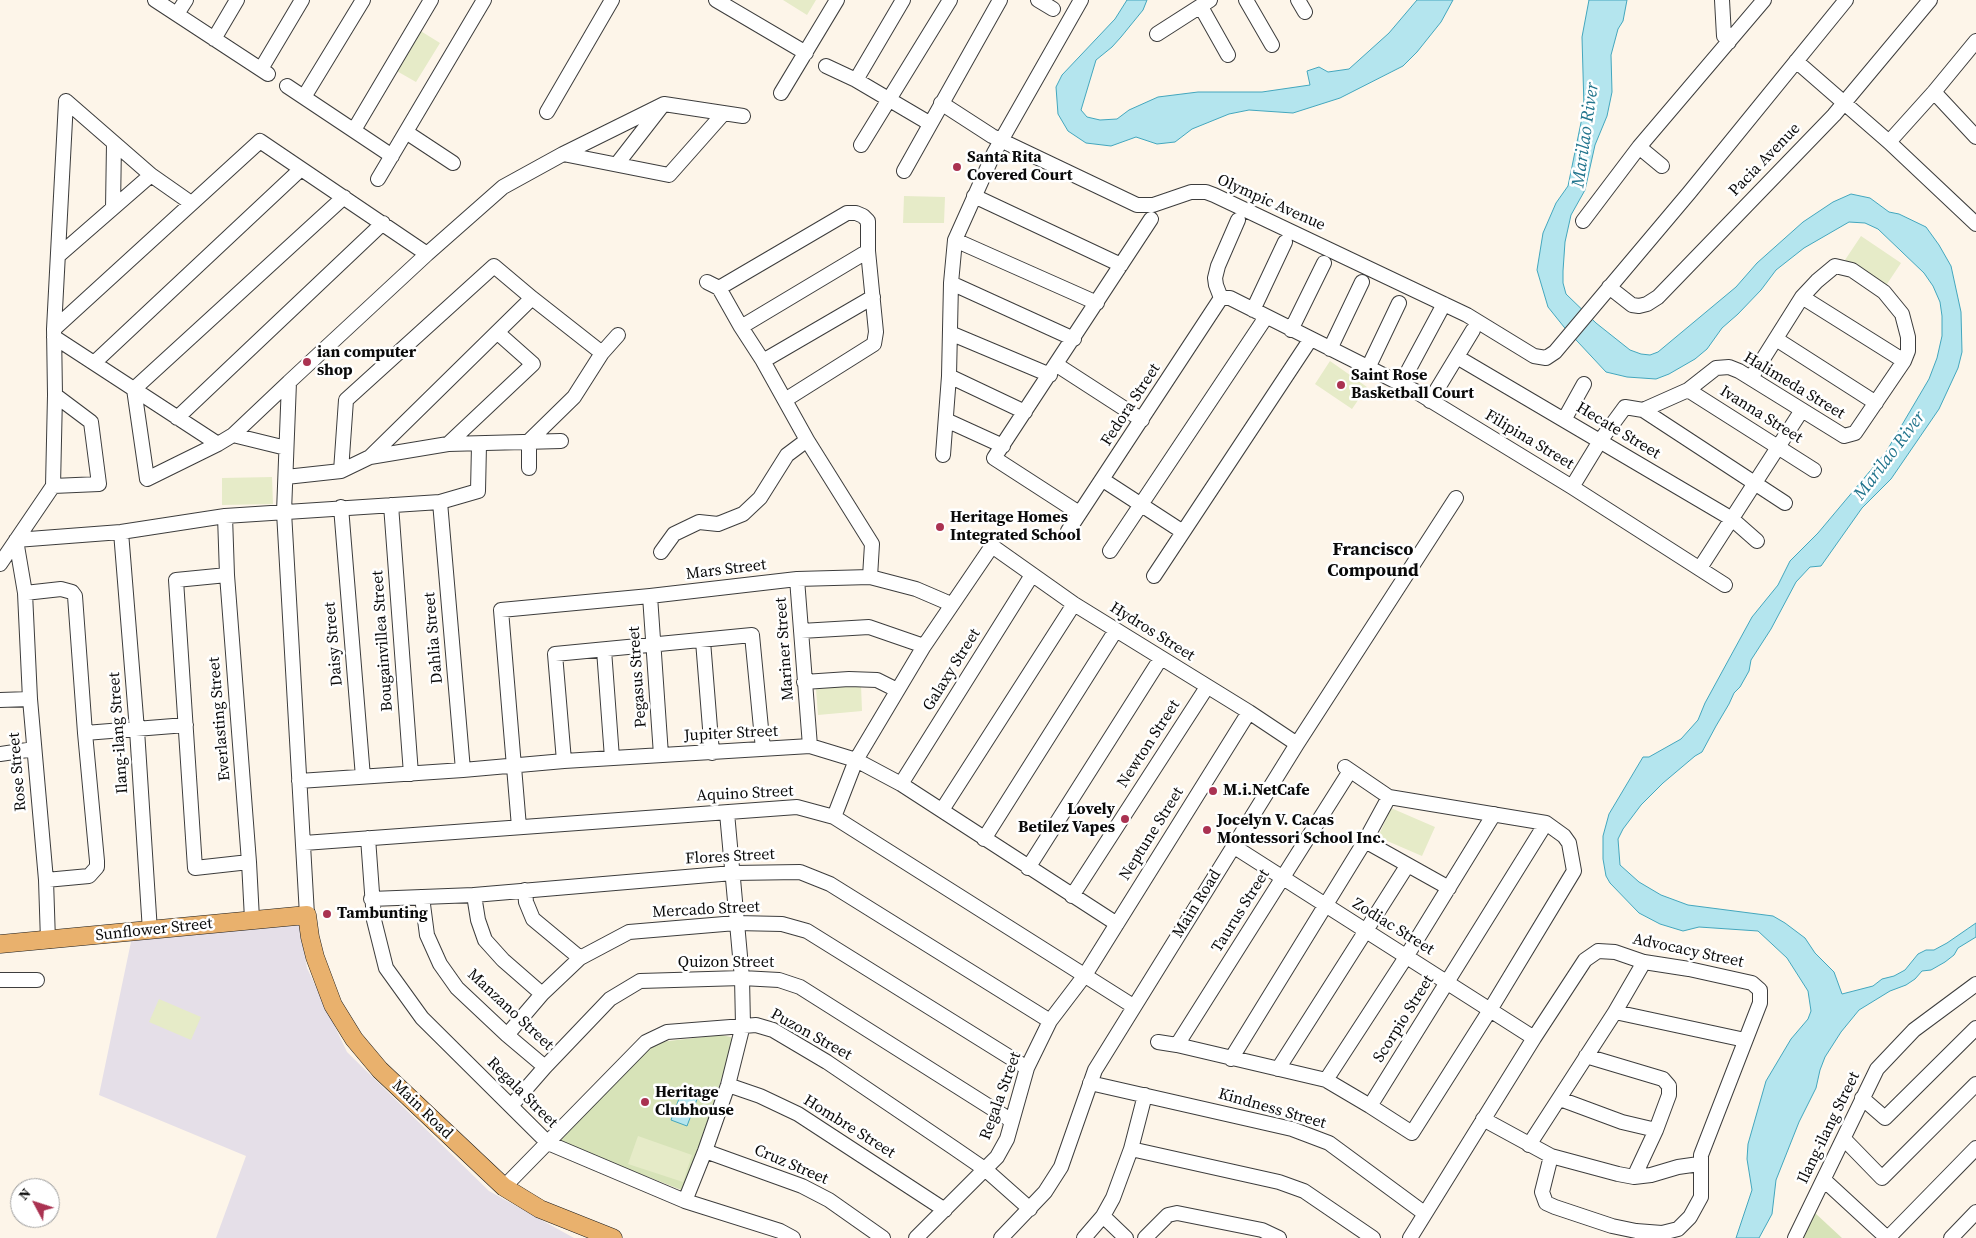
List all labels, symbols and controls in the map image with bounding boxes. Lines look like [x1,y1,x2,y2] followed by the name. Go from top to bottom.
[1568,81,1604,189] water label: Marilao River
[1725,119,1805,201] street label: Pacia Avenue
[967,148,1073,186] place label: Santa Rita Covered Court
[951,161,963,173] marker: Santa Rita Covered Court
[1214,171,1328,235] street label: Olympic Avenue
[317,343,416,381] place label: ian computer shop
[1740,348,1848,424] street label: Halimeda Street
[301,356,313,368] marker: ian computer shop
[1097,360,1165,450] street label: Fedora Street
[1351,366,1474,404] place label: Saint Rose Basketball Court
[1335,379,1347,391] marker: Saint Rose Basketball Court
[1716,382,1806,448] street label: Ivanna Street
[1572,398,1664,464] street label: Hecate Street
[1481,406,1577,474] street label: Filipina Street
[1850,407,1930,505] water label: Marilao River
[950,508,1081,546] place label: Heritage Homes Integrated School
[934,521,946,533] marker: Heritage Homes Integrated School
[1327,539,1419,582] district label: Francisco Compound
[685,556,767,584] street label: Mars Street
[368,570,398,712] street label: Bougainvillea Street
[420,591,448,685] street label: Dahlia Street
[772,597,798,701] street label: Mariner Street
[1106,598,1198,666] street label: Hydros Street
[321,601,347,687] street label: Daisy Street
[919,625,985,715] street label: Galaxy Street
[625,626,651,728] street label: Pegasus Street
[205,656,235,782] street label: Everlasting Street
[105,671,133,795] street label: Ilang-ilang Street
[1114,697,1184,791] street label: Newton Street
[684,722,778,746] street label: Jupiter Street
[5,732,31,812] street label: Rose Street
[1223,781,1309,801] place label: M.i.NetCafe
[696,782,794,806] street label: Aquino Street
[1116,784,1188,884] street label: Neptune Street
[1207,785,1219,797] marker: M.i.NetCafe
[1018,800,1115,838] place label: Lovely Betilez Vapes
[1217,811,1385,849] place label: Jocelyn V. Cacas Montessori School Inc.
[1119,813,1131,825] marker: Lovely Betilez Vapes
[1201,824,1213,836] marker: Jocelyn V. Cacas Montessori School Inc.
[685,845,775,869] street label: Flores Street
[1169,866,1225,942] street label: Main Road
[1208,866,1274,956] street label: Taurus Street
[1349,894,1437,960] street label: Zodiac Street
[652,898,760,922] street label: Mercado Street
[337,904,428,924] place label: Tambunting
[321,908,333,920] marker: Tambunting
[95,914,213,946] street label: Sunflower Street
[1631,930,1745,972] street label: Advocacy Street
[678,953,774,973] street label: Quizon Street
[463,965,557,1055] street label: Manzano Street
[1369,972,1439,1066] street label: Scorpio Street
[767,1005,855,1065] street label: Puzon Street
[976,1049,1026,1143] street label: Regala Street
[483,1054,561,1132] street label: Regala Street
[1794,1069,1864,1187] street label: Ilang-ilang Street
[388,1076,456,1144] street label: Main Road
[655,1083,734,1121] place label: Heritage Clubhouse
[1216,1084,1328,1134] street label: Kindness Street
[800,1091,898,1163] street label: Hombre Street
[639,1096,651,1108] marker: Heritage Clubhouse
[751,1141,831,1189] street label: Cruz Street
[10,1178,60,1228] north arrow
[13,1184,35,1204] text: N

